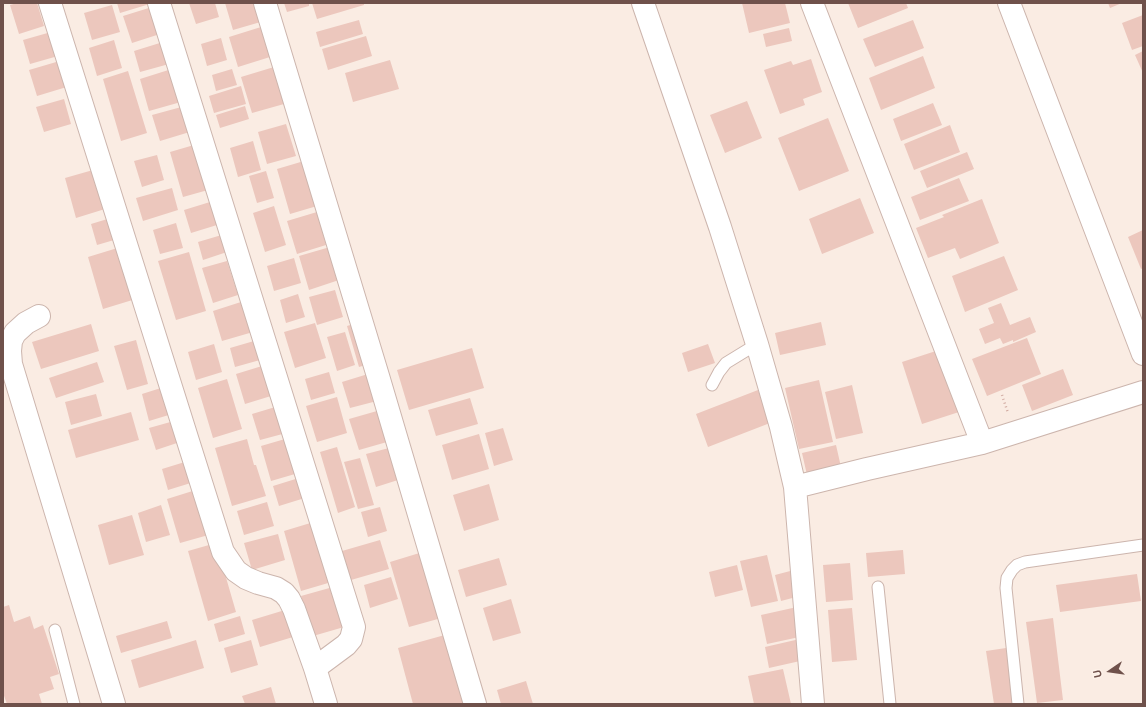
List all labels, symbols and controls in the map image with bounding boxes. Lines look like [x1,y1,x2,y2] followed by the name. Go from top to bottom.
[1090,651,1130,691] north arrow
[1091,669,1105,679] text: U

